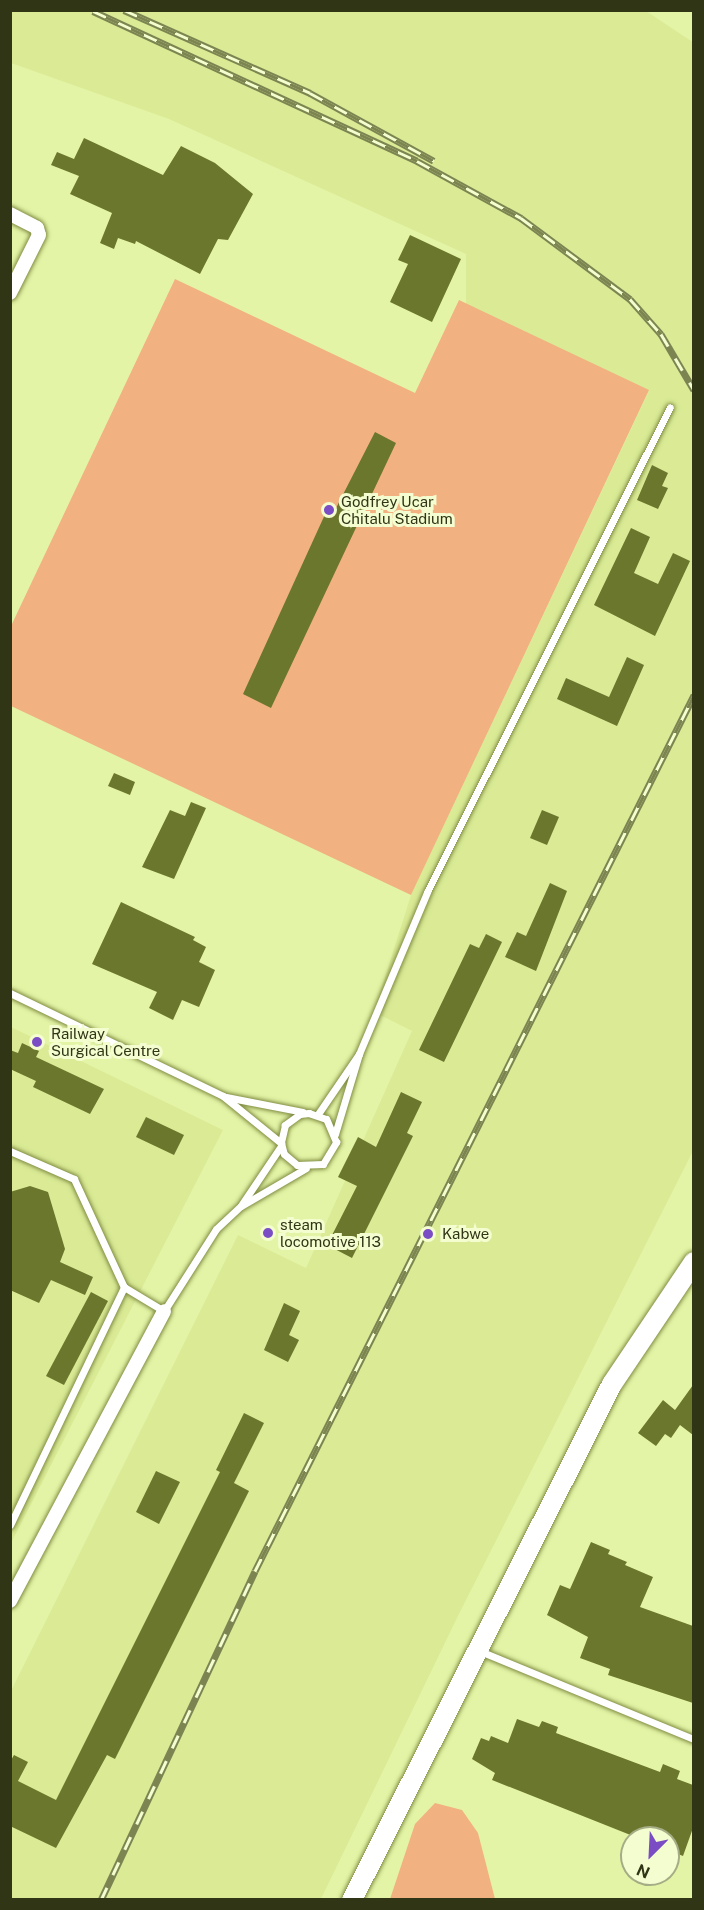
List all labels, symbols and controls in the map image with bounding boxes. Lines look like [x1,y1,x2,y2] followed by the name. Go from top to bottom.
[341,492,453,527] place label: Godfrey Ucar Chitalu Stadium
[322,503,336,517] marker: Godfrey Ucar Chitalu Stadium
[51,1024,160,1059] place label: Railway Surgical Centre
[28,1033,46,1051] marker: Railway Surgical Centre
[280,1215,381,1250] place label: steam locomotive 113
[419,1225,437,1243] marker: Kabwe
[442,1225,489,1243] place label: Kabwe
[261,1226,275,1240] marker: steam locomotive 113
[620,1826,680,1886] north arrow
[634,1860,653,1882] text: N

